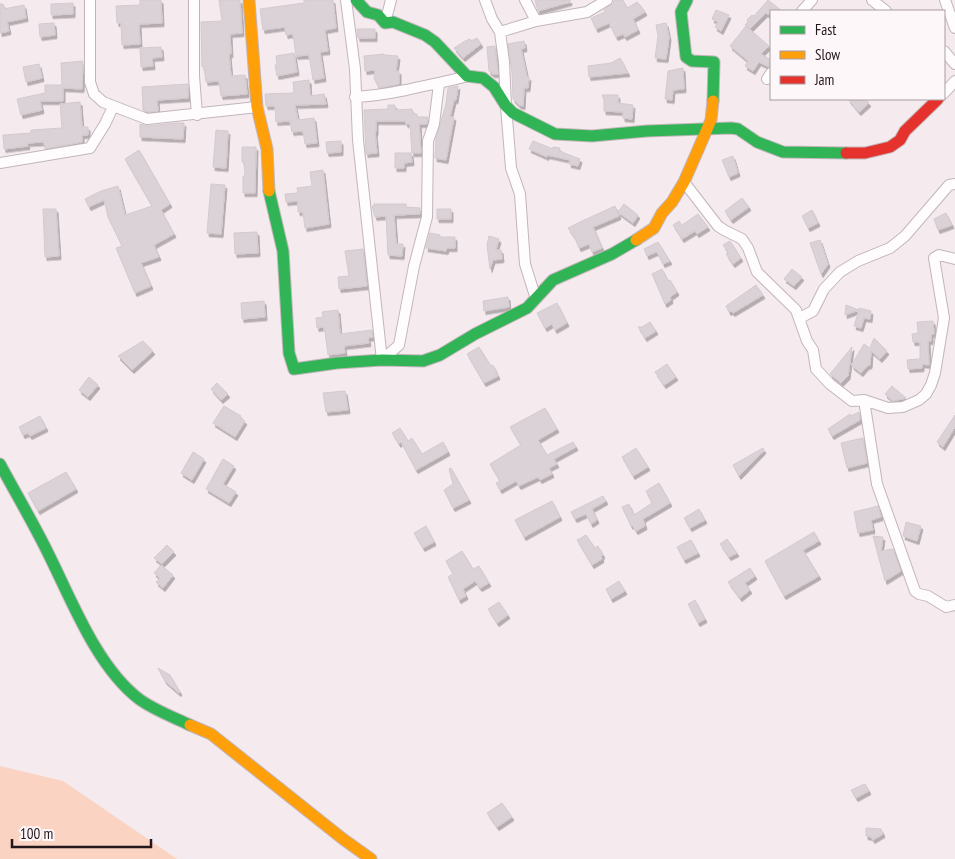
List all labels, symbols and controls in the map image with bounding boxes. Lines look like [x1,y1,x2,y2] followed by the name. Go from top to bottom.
[770,10,945,100] legend
[815,20,836,39] text: Fast
[815,45,840,64] text: Slow
[814,70,834,89] text: Jam
[12,816,151,848] scale bar
[20,824,53,843] text: 100 m

